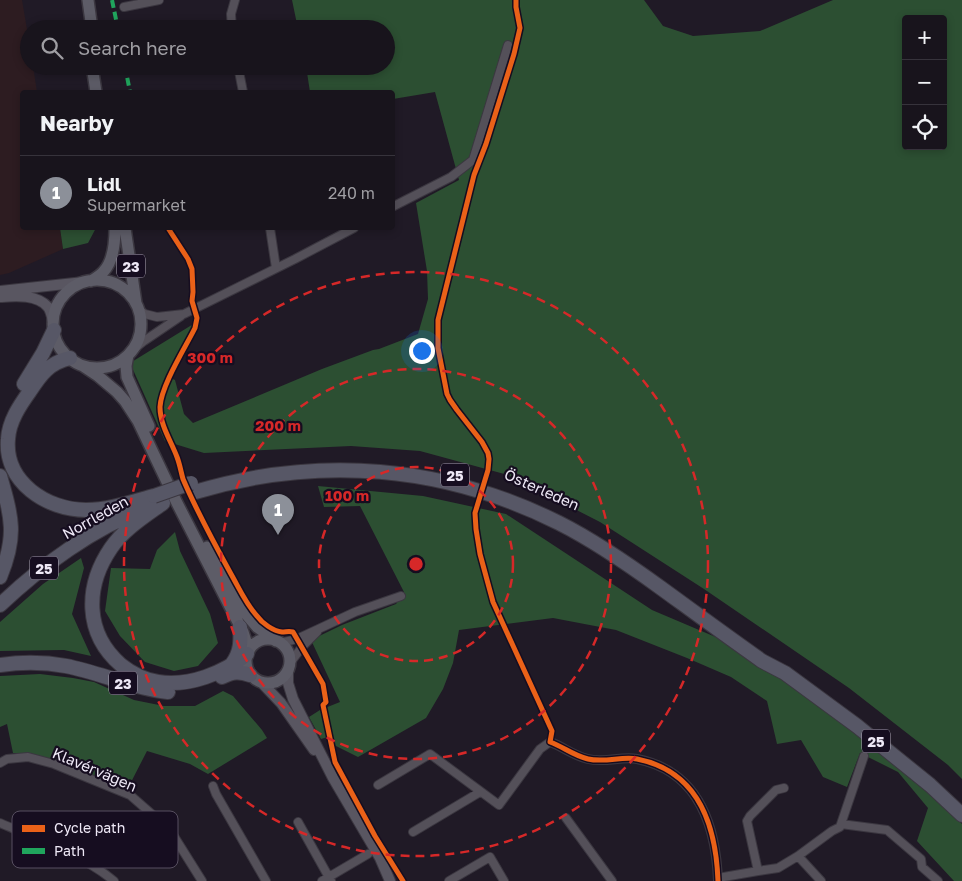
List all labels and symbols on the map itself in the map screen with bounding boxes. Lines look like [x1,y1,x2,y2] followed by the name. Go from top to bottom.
[117,255,145,278] road number: 23
[409,338,435,364] your location
[187,348,233,366] text: 300 m
[255,416,301,434] text: 200 m
[441,464,469,486] road number: 25
[502,464,582,514] street label: Österleden
[325,486,369,504] text: 100 m
[59,492,131,542] street label: Norrleden
[262,494,294,535] pin: 1
[407,555,425,573] centre of rings
[30,556,58,580] road number: 25
[109,671,137,694] road number: 23
[862,729,890,752] road number: 25
[50,743,140,795] street label: Klavérvägen
[12,811,178,868] legend
[54,819,125,836] text: Cycle path
[54,842,85,859] text: Path

